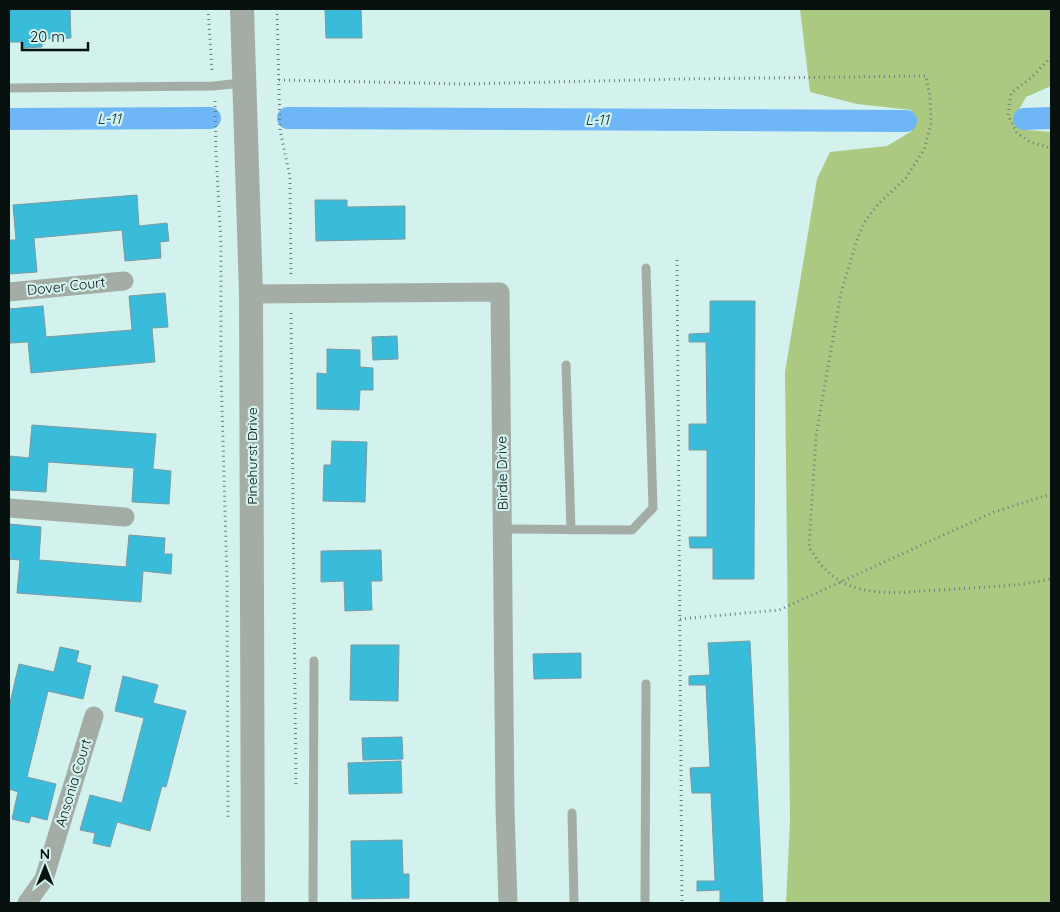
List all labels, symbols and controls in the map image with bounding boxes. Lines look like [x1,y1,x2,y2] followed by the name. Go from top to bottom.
[22,20,89,52] scale bar
[30,27,65,46] text: 20 m
[97,109,123,128] water label: L-11
[585,110,611,129] water label: L-11
[26,273,106,299] street label: Dover Court
[243,407,261,505] street label: Pinehurst Drive
[492,436,512,510] street label: Birdie Drive
[51,736,95,829] street label: Ansonia Court
[20,842,70,892] north arrow
[40,845,50,863] text: N

